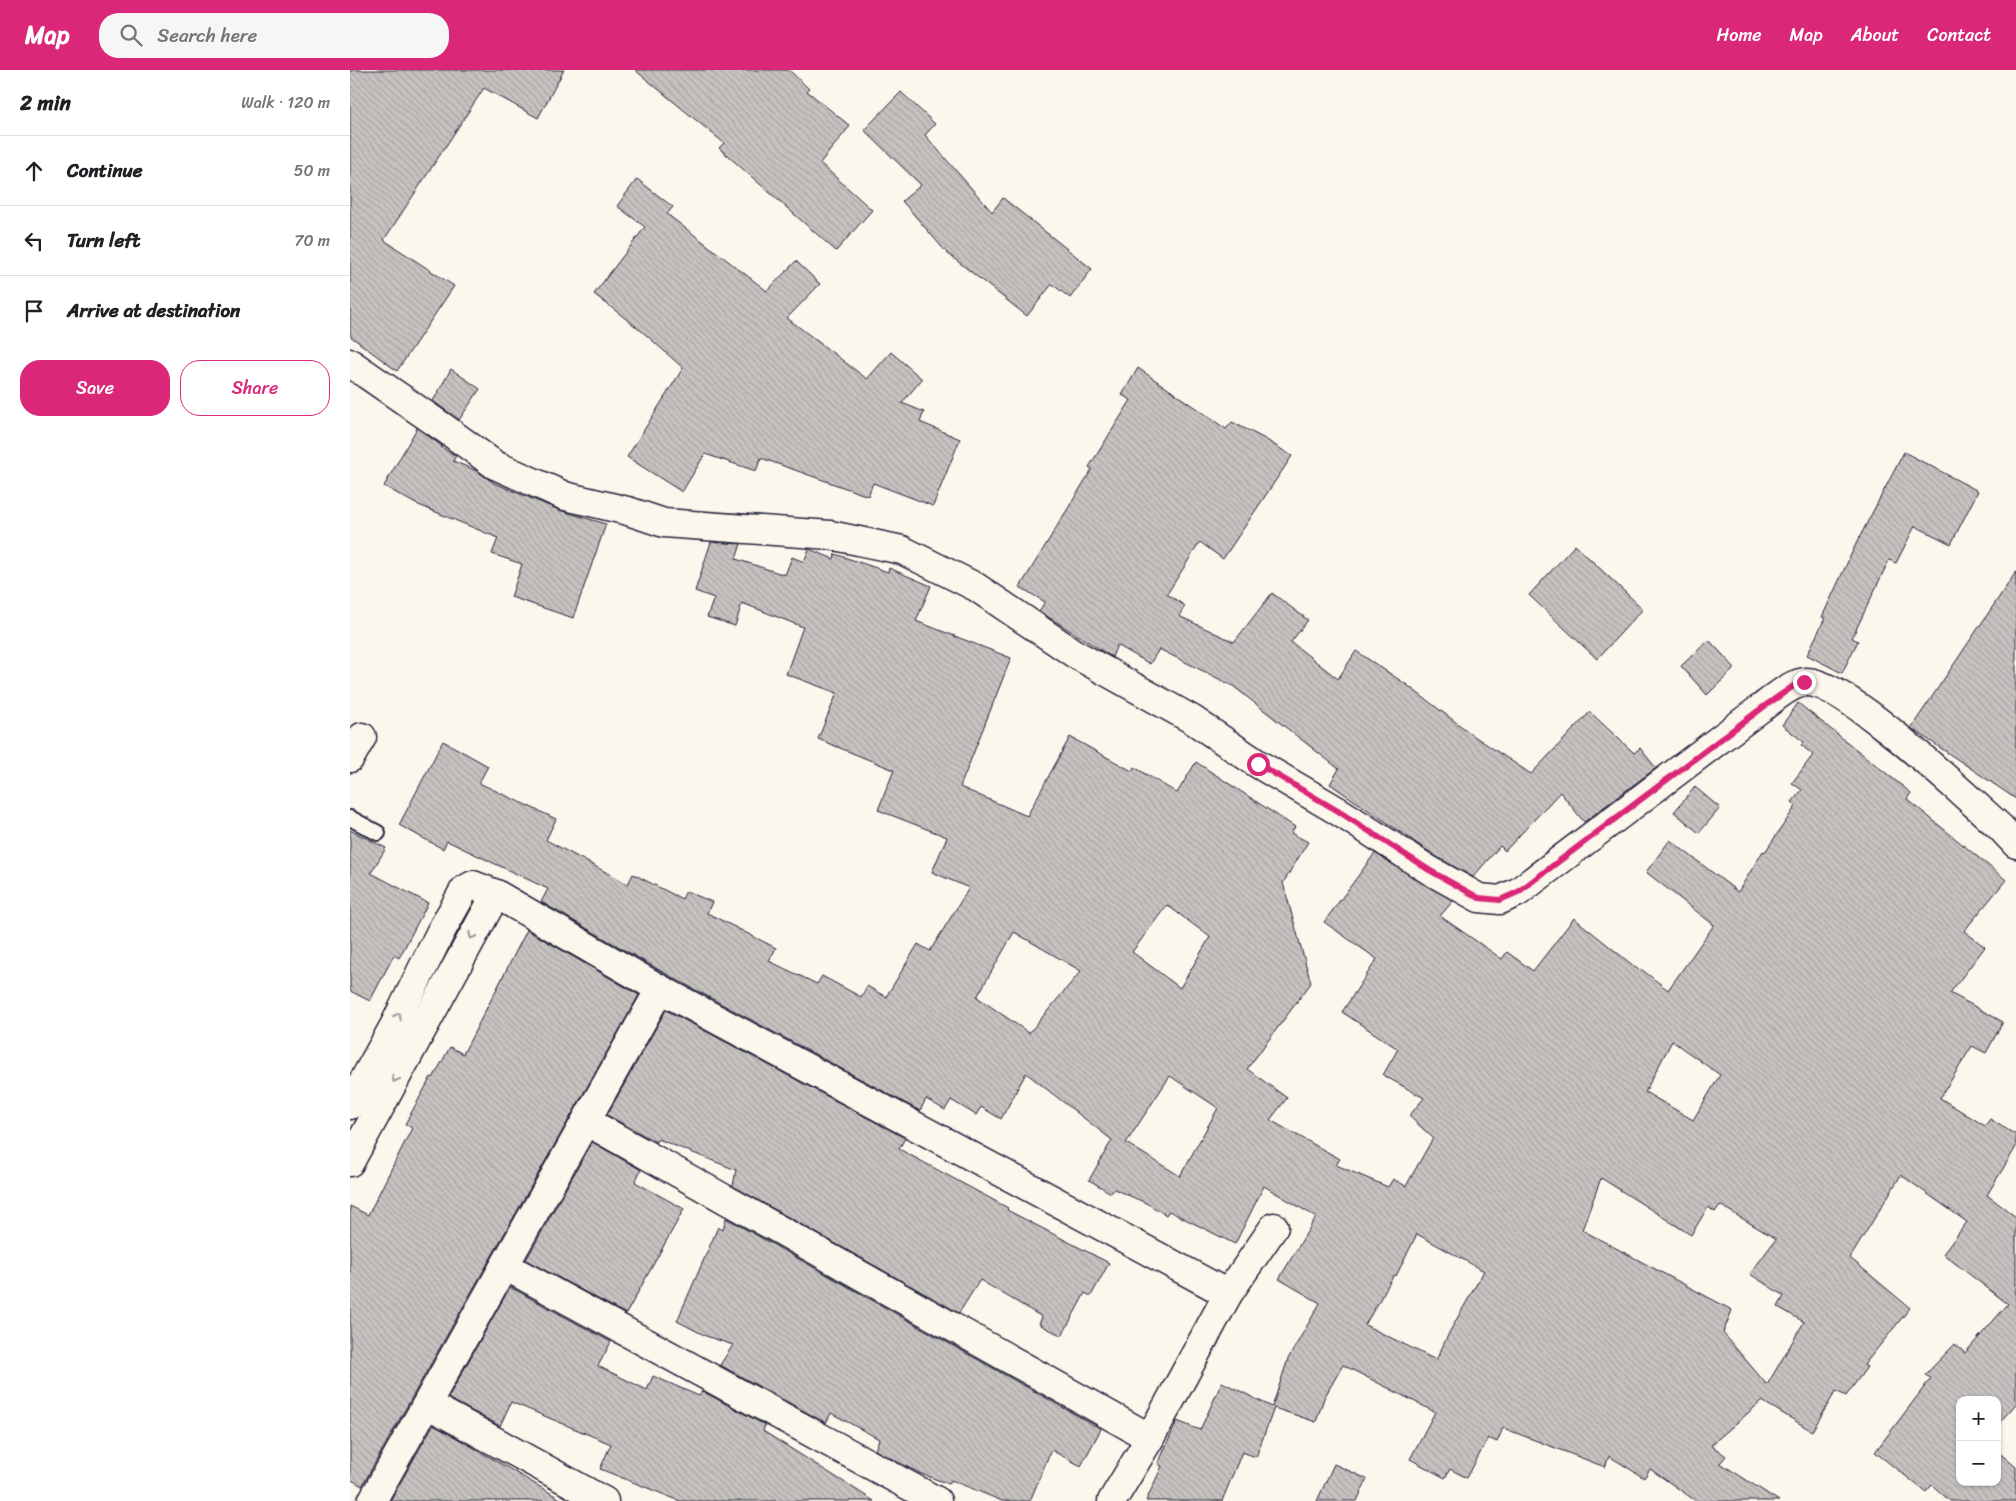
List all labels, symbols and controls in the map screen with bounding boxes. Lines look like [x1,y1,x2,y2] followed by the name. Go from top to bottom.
[99,13,449,58] search box
[25,14,69,56] text: Map
[157,19,257,52] text: Search here
[1717,19,1762,51] text: Home
[1790,19,1823,51] text: Map
[1851,19,1899,51] text: About
[1927,19,1991,51] text: Contact
[117,21,145,49] icon: search
[20,84,71,122] text: 2 min
[241,88,330,117] text: Walk · 120 m
[67,154,143,187] text: Continue
[294,156,330,185] text: 50 m
[20,157,48,185] icon: ahead
[67,224,140,257] text: Turn left
[294,226,330,255] text: 70 m
[20,227,48,255] icon: left
[67,294,240,327] text: Arrive at destination
[20,297,48,325] icon: arrive
[20,360,170,416] button: Save
[180,360,330,416] button: Share
[1793,671,1816,694] route end
[1247,753,1270,776] route start
[468,931,478,940] one-way arrow
[392,1013,402,1022] one-way arrow
[391,1074,401,1083] one-way arrow
[1956,1396,2001,1486] map controls
[1956,1396,2001,1441] button: +
[1956,1441,2001,1486] button: −

